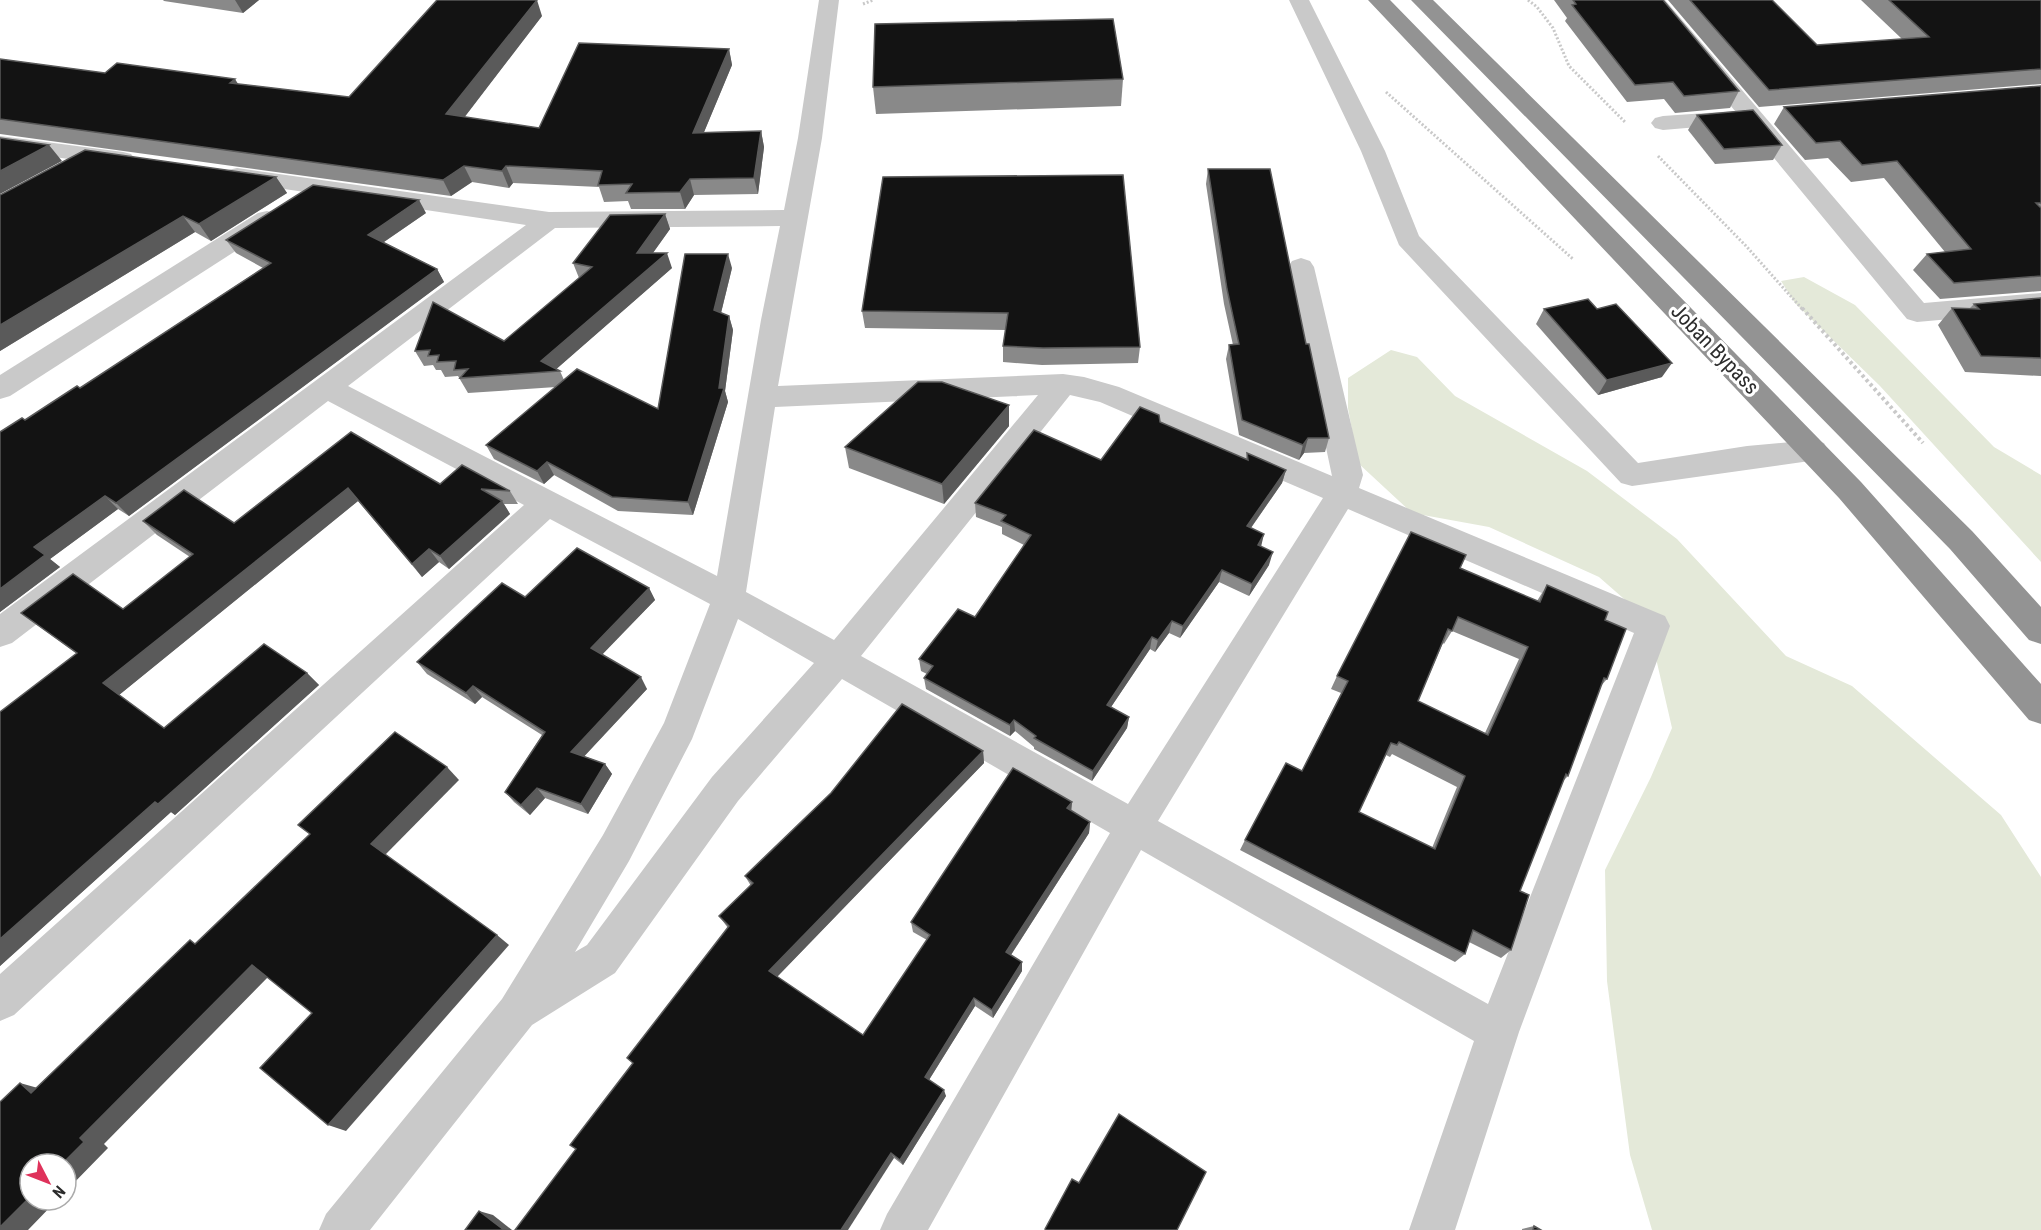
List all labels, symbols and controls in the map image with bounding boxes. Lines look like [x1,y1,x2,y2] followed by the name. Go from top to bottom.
[1666,299,1764,399] street label: Joban Bypass
[18,1152,78,1212] north arrow
[48,1182,69,1202] text: N

